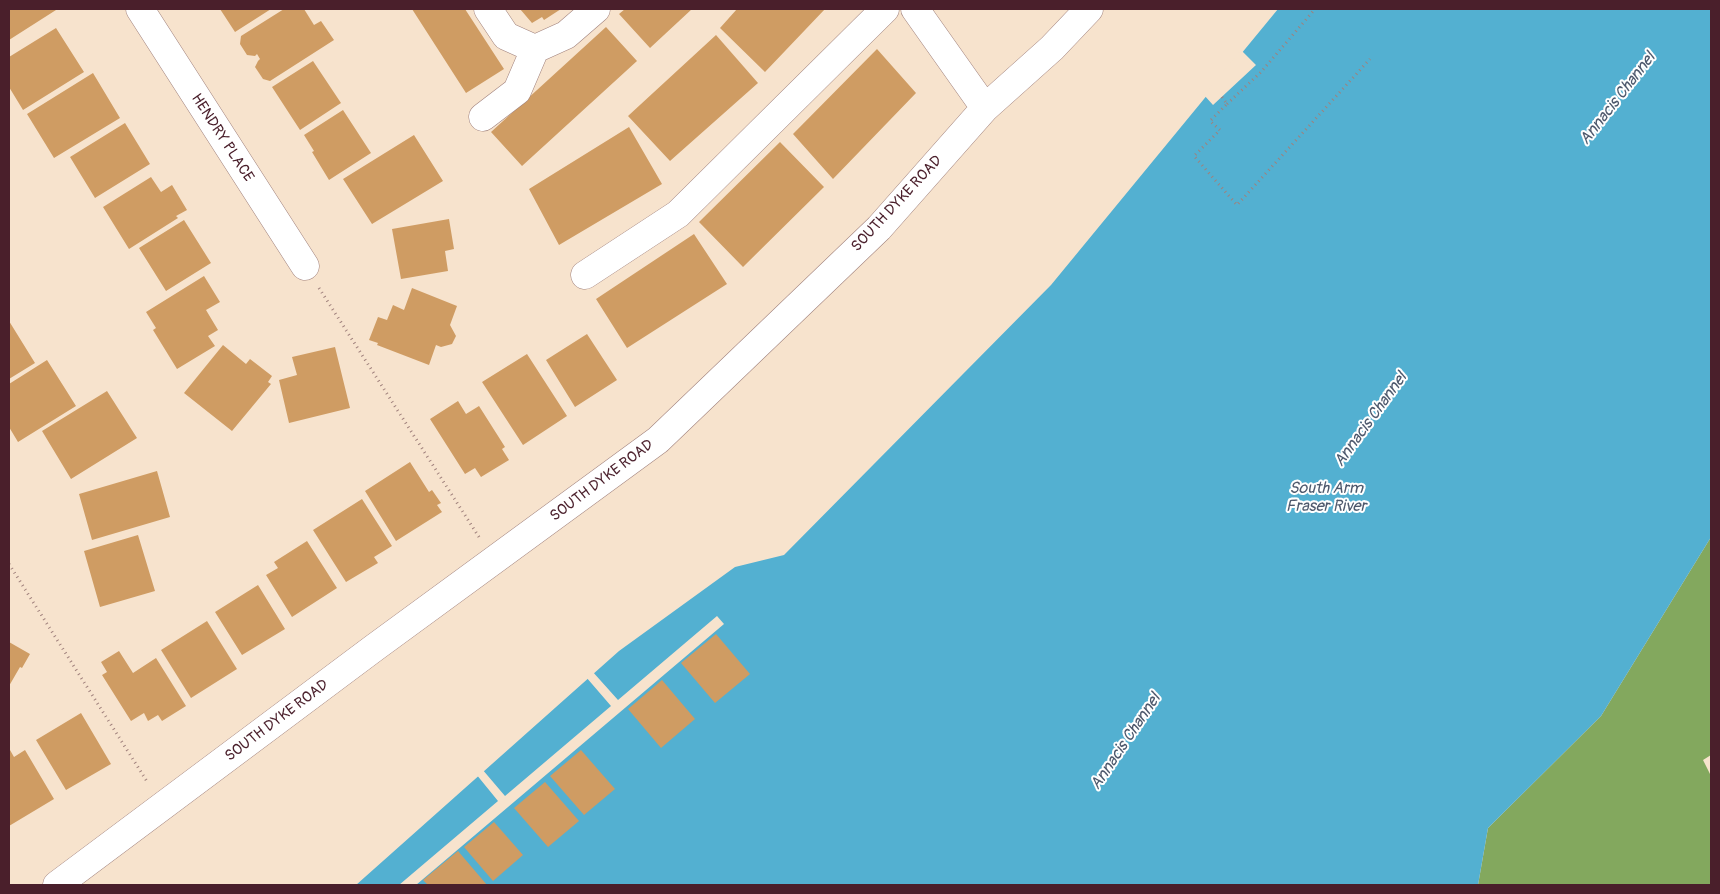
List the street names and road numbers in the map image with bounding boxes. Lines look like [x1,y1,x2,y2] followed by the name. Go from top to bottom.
[187,91,257,185] street label: HENDRY PLACE
[848,152,946,256] street label: SOUTH DYKE ROAD
[547,436,657,526] street label: SOUTH DYKE ROAD
[222,676,332,766] street label: SOUTH DYKE ROAD

